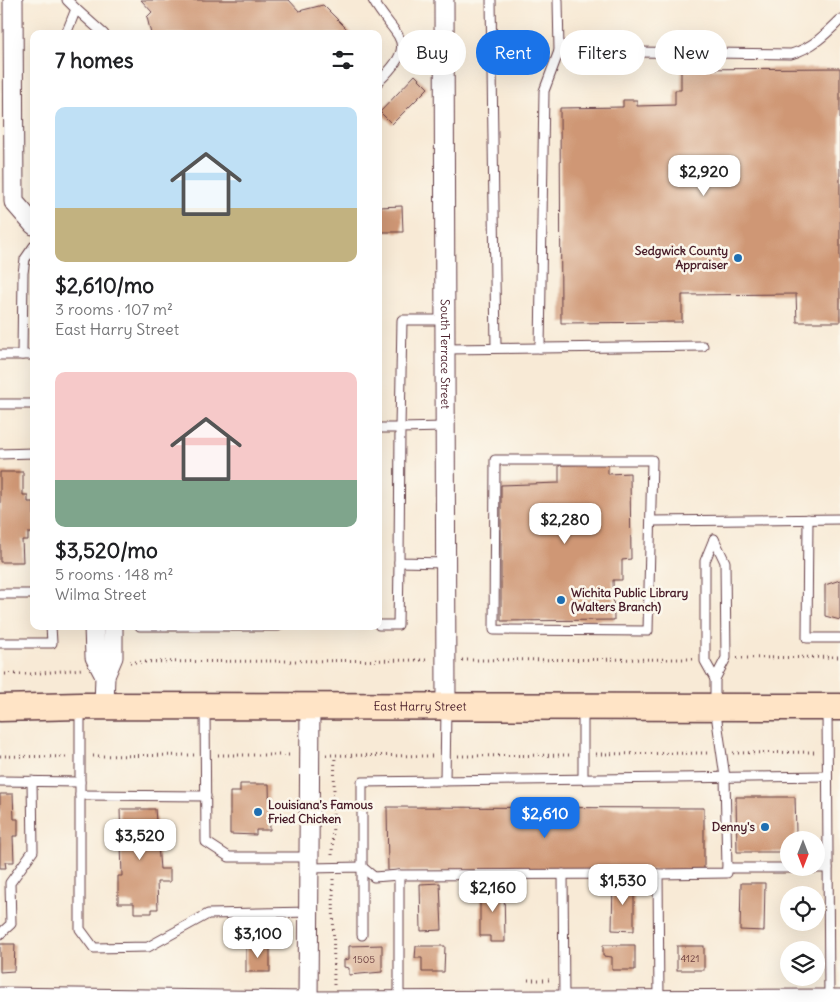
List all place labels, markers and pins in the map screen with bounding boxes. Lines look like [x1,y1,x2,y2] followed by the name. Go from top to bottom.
[663,154,745,197] pin: $2,920
[635,243,728,273] place label: Sedgwick County Appraiser
[732,252,744,264] marker: Sedgwick County Appraiser
[524,502,606,545] pin: $2,280
[571,585,689,615] place label: Wichita Public Library (Walters Branch)
[555,594,567,606] marker: Wichita Public Library (Walters Branch)
[504,796,586,839] pin: $2,610
[268,797,374,826] place label: Louisiana's Famous Fried Chicken
[252,806,264,818] marker: Louisiana's Famous Fried Chicken
[99,818,181,861] pin: $3,520
[712,819,756,835] place label: Denny's
[759,821,771,833] marker: Denny's
[582,864,664,906] pin: $1,530
[452,870,534,913] pin: $2,160
[217,916,299,959] pin: $3,100

